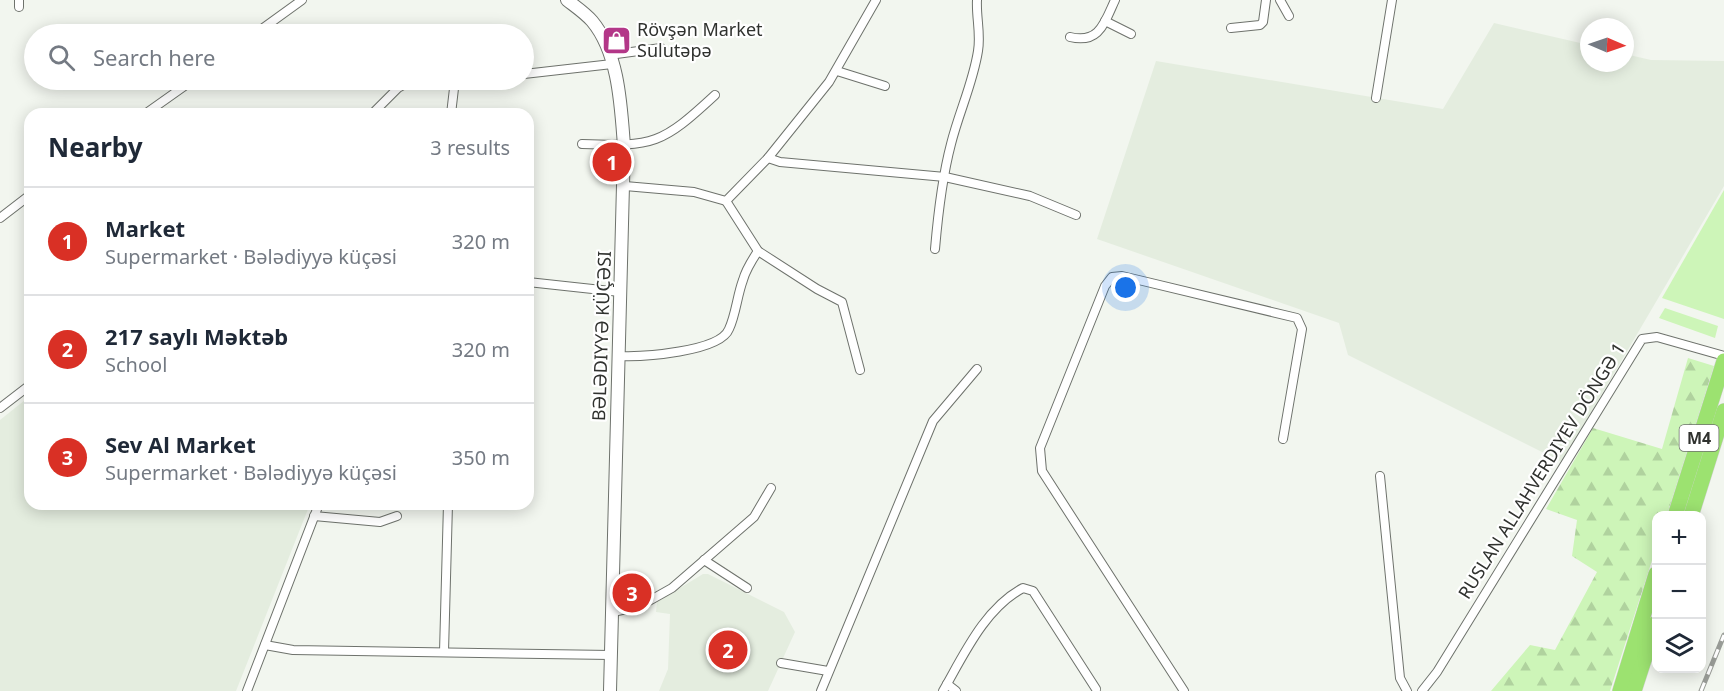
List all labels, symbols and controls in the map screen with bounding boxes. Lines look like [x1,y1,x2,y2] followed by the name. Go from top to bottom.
[637,17,763,62] place label: Rövşən Market Sulutəpə
[1580,18,1634,72] north arrow
[24,24,534,90] search box
[600,24,632,56] shop icon: Rövşən Market Sulutəpə
[45,41,78,74] icon: search
[93,42,215,72] text: Search here
[48,129,143,165] text: Nearby
[430,134,510,161] text: 3 results
[592,140,632,184] pin: 1
[105,213,185,243] text: Market
[62,228,73,255] text: 1
[452,228,510,255] text: 320 m
[105,243,397,270] text: Supermarket · Bələdiyyə küçəsi
[586,250,616,421] street label: BƏLƏDIYYƏ KÜÇƏSI
[1111,273,1140,302] your location
[105,321,288,351] text: 217 saylı Məktəb
[62,336,73,363] text: 2
[452,336,510,363] text: 320 m
[1452,338,1630,603] street label: RUSLAN ALLAHVERDIYEV DÖNGƏ 1
[105,351,167,378] text: School
[1680,425,1718,451] road number: M4
[105,429,256,459] text: Sev Al Market
[62,444,73,471] text: 3
[452,444,510,471] text: 350 m
[105,459,397,486] text: Supermarket · Bələdiyyə küçəsi
[1652,511,1706,673] map controls
[1652,511,1706,565] button: +
[1652,565,1706,619] button: −
[612,570,652,616] pin: 3
[1652,619,1706,673] button: layers
[708,628,748,672] pin: 2

